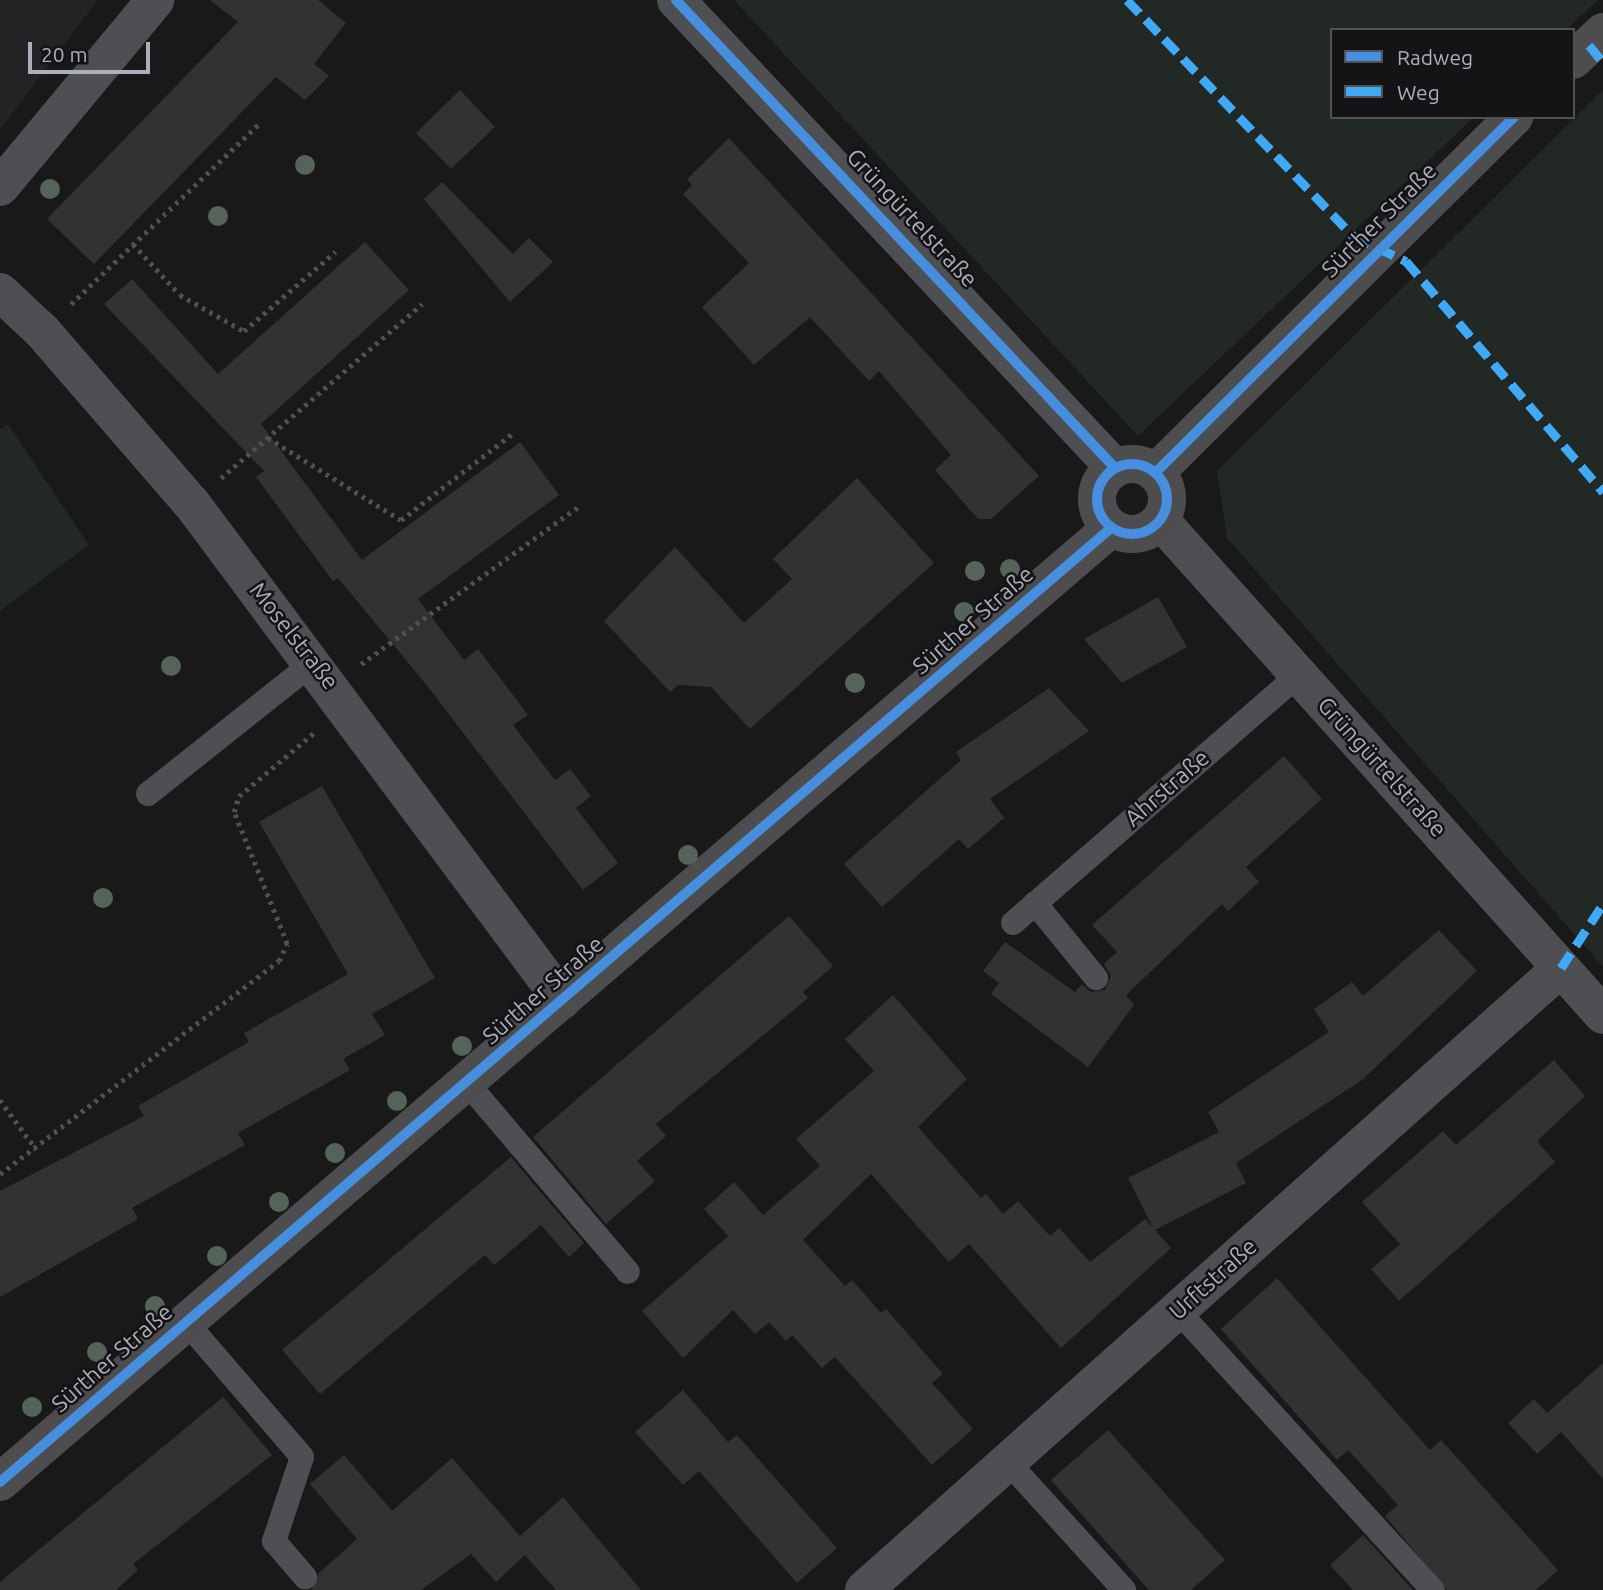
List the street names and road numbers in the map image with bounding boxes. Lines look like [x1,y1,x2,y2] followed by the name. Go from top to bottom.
[841,143,983,293] street label: Grüngürtelstraße
[1316,157,1442,283] street label: Sürther Straße
[907,560,1039,680] street label: Sürther Straße
[244,577,344,695] street label: Moselstraße
[1312,691,1452,843] street label: Grüngürtelstraße
[1119,744,1215,832] street label: Ahrstraße
[477,930,609,1050] street label: Sürther Straße
[1164,1233,1262,1325] street label: Urftstraße
[46,1298,178,1418] street label: Sürther Straße

